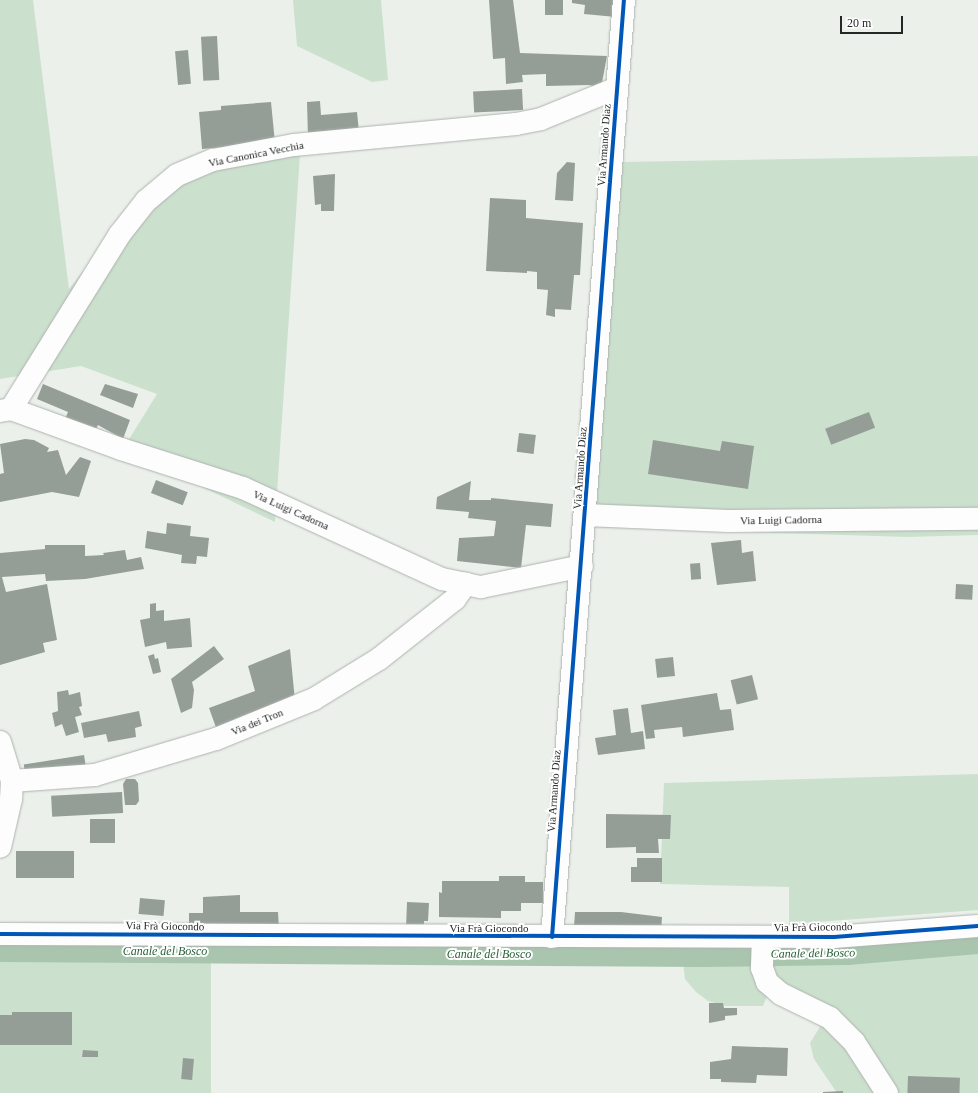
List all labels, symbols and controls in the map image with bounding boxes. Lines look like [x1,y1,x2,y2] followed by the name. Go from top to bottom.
[842,8,905,34] scale bar
[847,16,871,30] text: 20 m
[595,103,613,187] street label: Via Armando Diaz
[207,138,305,170] street label: Via Canonica Vecchia
[571,426,589,510] street label: Via Armando Diaz
[251,487,331,533] street label: Via Luigi Cadorna
[740,513,822,527] street label: Via Luigi Cadorna
[229,706,285,738] street label: Via dei Tron
[545,749,563,833] street label: Via Armando Diaz
[126,919,204,933] street label: Via Frà Giocondo
[774,920,852,934] street label: Via Frà Giocondo
[450,921,528,935] street label: Via Frà Giocondo
[123,945,207,959] water label: Canale del Bosco
[771,946,855,962] water label: Canale del Bosco
[447,948,531,962] water label: Canale del Bosco

